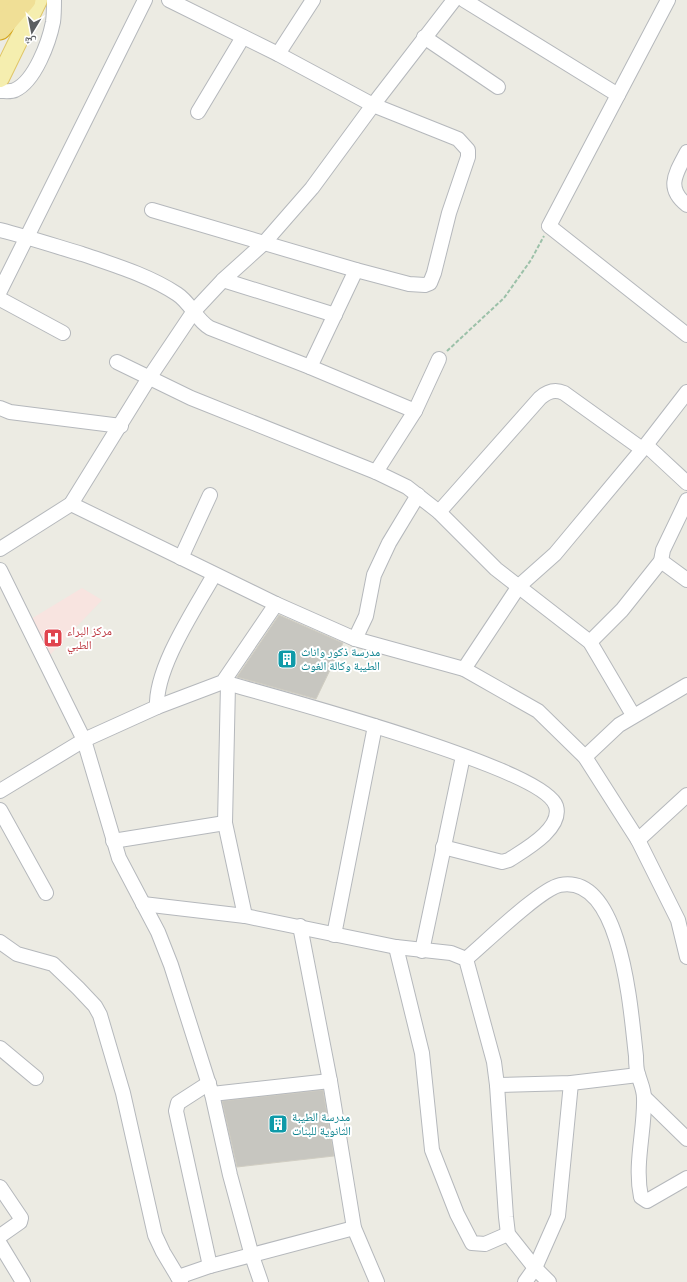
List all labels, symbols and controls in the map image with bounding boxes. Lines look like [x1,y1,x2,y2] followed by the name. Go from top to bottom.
[12,12,52,52] north arrow
[23,33,37,49] text: ش
[67,624,112,655] place label: مركز البراء الطبي
[42,627,64,649] hospital icon: مركز البراء الطبي
[301,645,380,673] place label: مدرسة ذكور واناث الطيبة وكالة الغوث
[276,648,298,670] building icon: مدرسة ذكور واناث الطيبة وكالة الغوث
[292,1110,351,1138] place label: مدرسة الطيبة الثانوية للبنات
[267,1113,289,1135] building icon: مدرسة الطيبة الثانوية للبنات

